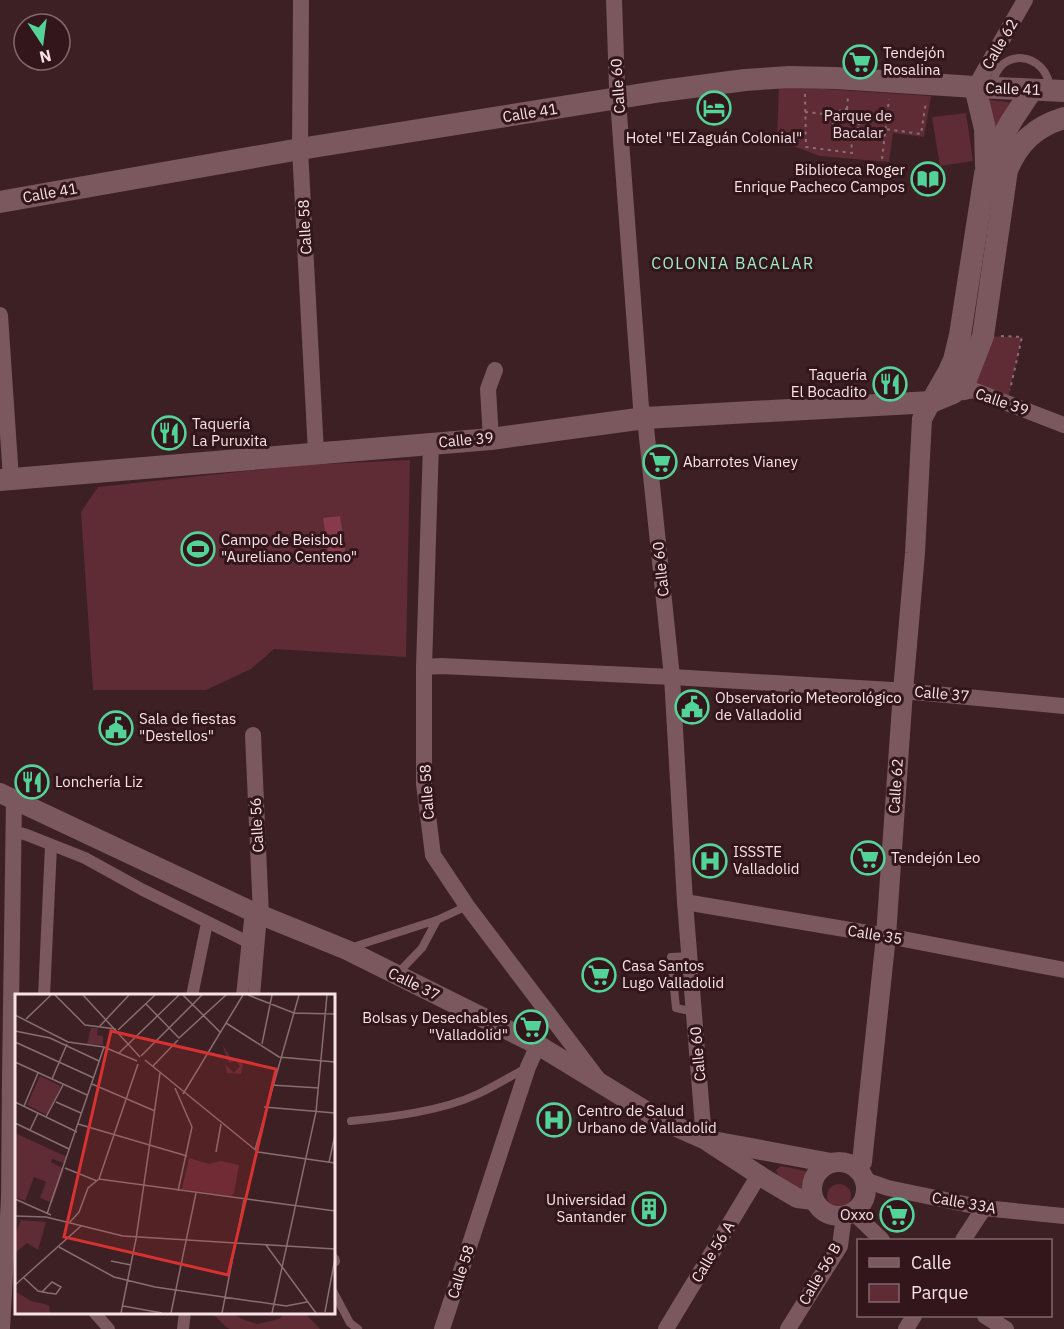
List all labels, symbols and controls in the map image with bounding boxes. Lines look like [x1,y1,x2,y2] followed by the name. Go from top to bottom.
[12,12,72,72] north arrow
[978,15,1022,72] street label: Calle 62
[883,43,945,79] place label: Tendejón Rosalina
[842,44,878,80] supermarket icon: Tendejón Rosalina
[37,46,53,68] text: N
[606,58,629,114] street label: Calle 60
[985,78,1041,99] street label: Calle 41
[696,90,732,126] hotel icon: Hotel "El Zaguán Colonial"
[501,99,559,126] street label: Calle 41
[824,106,892,142] park label: Parque de Bacalar
[626,128,802,147] place label: Hotel "El Zaguán Colonial"
[734,160,905,196] place label: Biblioteca Roger Enrique Pacheco Campos
[910,161,946,197] library icon: Biblioteca Roger Enrique Pacheco Campos
[21,178,79,207] street label: Calle 41
[294,199,315,255] street label: Calle 58
[651,253,815,273] district label: COLONIA BACALAR
[791,365,867,401] place label: Taquería El Bocadito
[872,366,908,402] restaurant icon: Taquería El Bocadito
[973,384,1031,419] street label: Calle 39
[192,414,267,450] place label: Taquería La Puruxita
[151,415,187,451] restaurant icon: Taquería La Puruxita
[438,428,494,451] street label: Calle 39
[642,444,678,480] supermarket icon: Abarrotes Vianey
[683,452,799,471] place label: Abarrotes Vianey
[221,530,357,566] place label: Campo de Beisbol "Aureliano Centeno"
[180,531,216,567] sports icon: Campo de Beisbol "Aureliano Centeno"
[648,541,673,597] street label: Calle 60
[914,682,970,705] street label: Calle 37
[715,688,902,724] place label: Observatorio Meteorológico de Valladolid
[674,689,710,725] public building icon: Observatorio Meteorológico de Valladolid
[139,709,236,745] place label: Sala de fiestas "Destellos"
[98,710,134,746] public building icon: Sala de fiestas "Destellos"
[884,758,907,814] street label: Calle 62
[14,764,50,800] restaurant icon: Lonchería Liz
[415,764,438,820] street label: Calle 58
[55,772,143,791] place label: Lonchería Liz
[246,797,267,853] street label: Calle 56
[850,840,886,876] supermarket icon: Tendejón Leo
[733,842,799,878] place label: ISSSTE Valladolid
[692,843,728,879] hospital icon: ISSSTE Valladolid
[891,848,981,867] place label: Tendejón Leo
[846,921,904,948] street label: Calle 35
[622,956,724,992] place label: Casa Santos Lugo Valladolid
[581,957,617,993] supermarket icon: Casa Santos Lugo Valladolid
[385,963,443,1004] street label: Calle 37
[15,994,334,1314] inset map
[362,1008,508,1044] place label: Bolsas y Desechables "Valladolid"
[513,1009,549,1045] supermarket icon: Bolsas y Desechables "Valladolid"
[686,1026,709,1082] street label: Calle 60
[577,1101,717,1137] place label: Centro de Salud Urbano de Valladolid
[536,1102,572,1138] hospital icon: Centro de Salud Urbano de Valladolid
[931,1188,998,1218] street label: Calle 33A
[546,1190,626,1226] place label: Universidad Santander
[631,1191,667,1227] building icon: Universidad Santander
[879,1197,915,1233] supermarket icon: Oxxo
[840,1205,874,1224] place label: Oxxo
[687,1217,739,1286] street label: Calle 56 A
[794,1239,845,1308] street label: Calle 56 B
[857,1239,1052,1317] legend
[443,1243,478,1301] street label: Calle 58
[911,1251,951,1274] text: Calle
[911,1281,969,1304] text: Parque

